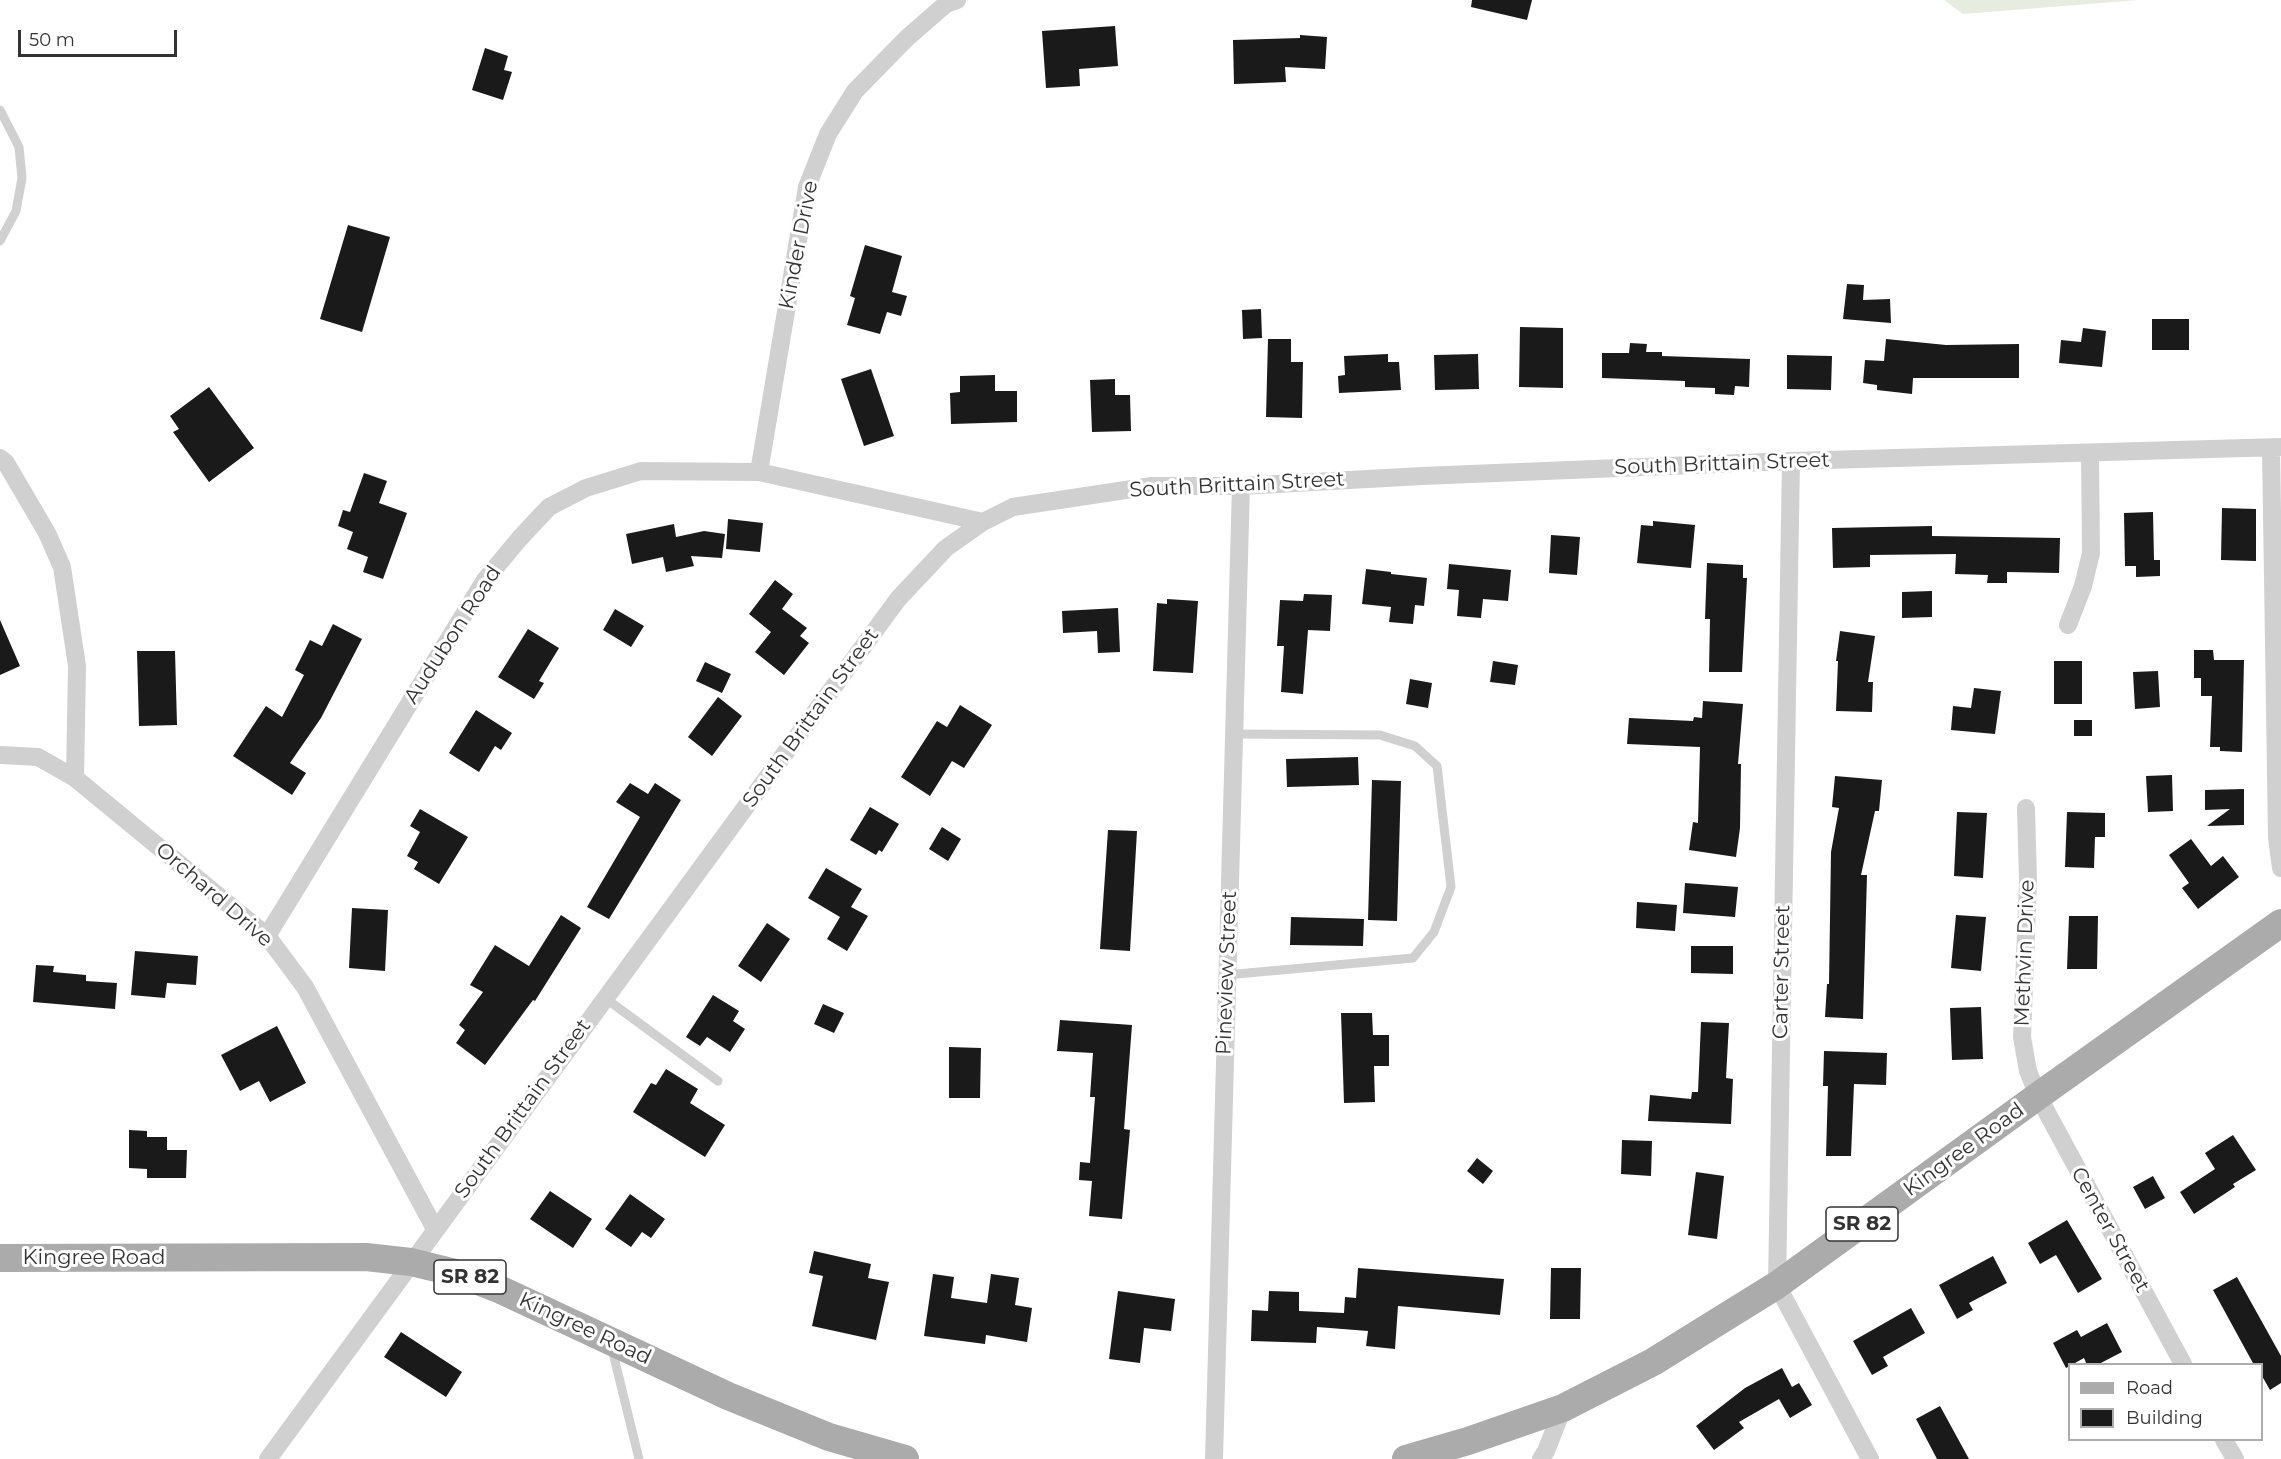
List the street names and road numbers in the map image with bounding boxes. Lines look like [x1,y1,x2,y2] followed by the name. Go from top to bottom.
[774,178,824,312] street label: Kinder Drive
[1614,448,1830,480] street label: South Brittain Street
[1129,467,1345,503] street label: South Brittain Street
[399,561,507,709] street label: Audubon Road
[737,623,885,813] street label: South Brittain Street
[150,837,278,953] street label: Orchard Drive
[2010,879,2040,1027] street label: Methvin Drive
[1212,890,1242,1056] street label: Pineview Street
[1768,905,1796,1039] street label: Carter Street
[449,1014,597,1204] street label: South Brittain Street
[1899,1098,2029,1202] street label: Kingree Road
[2065,1163,2155,1297] street label: Center Street
[1826,1207,1898,1241] road number: SR 82
[22,1245,166,1271] street label: Kingree Road
[434,1260,506,1294] road number: SR 82
[515,1287,655,1371] street label: Kingree Road

